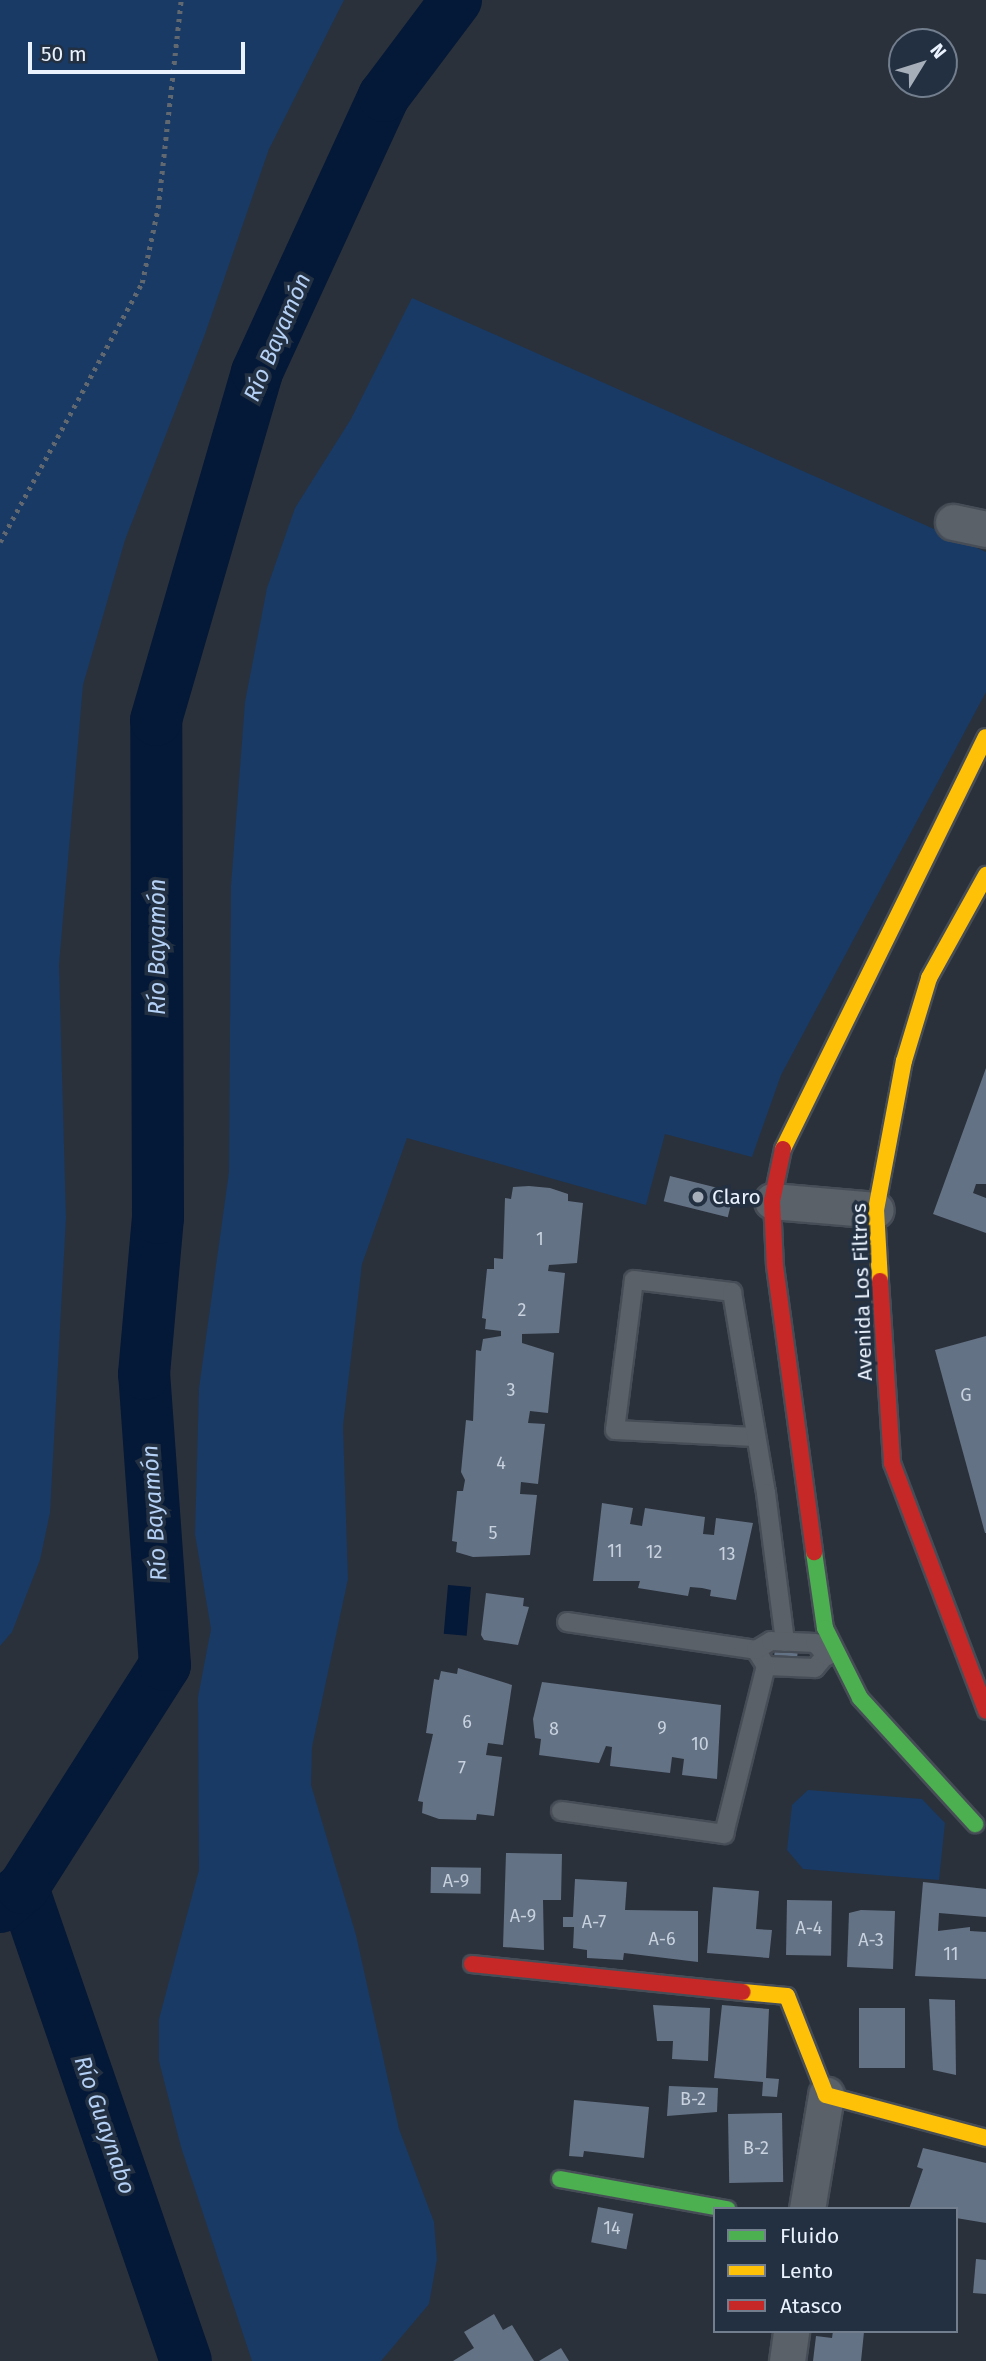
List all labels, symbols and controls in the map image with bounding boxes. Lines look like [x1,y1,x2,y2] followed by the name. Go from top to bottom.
[32,28,248,72] scale bar
[888,28,958,98] north arrow
[925,39,951,63] text: N
[41,41,87,67] text: 50 m
[238,269,316,405] water label: Río Bayamón
[143,879,171,1015] water label: Río Bayamón
[712,1184,761,1210] place label: Claro
[690,1189,706,1205] marker: Claro
[846,1203,878,1381] street label: Avenida Los Filtros
[536,1228,544,1250] house number: 1
[518,1299,526,1321] house number: 2
[507,1379,515,1401] house number: 3
[960,1384,972,1406] house number: G
[135,1444,173,1582] water label: Río Bayamón
[496,1452,506,1474] house number: 4
[488,1522,498,1544] house number: 5
[607,1540,623,1562] house number: 11
[646,1541,662,1563] house number: 12
[719,1543,735,1565] house number: 13
[462,1711,472,1733] house number: 6
[657,1717,667,1739] house number: 9
[549,1718,559,1740] house number: 8
[691,1733,709,1755] house number: 10
[458,1757,466,1779] house number: 7
[443,1870,469,1892] house number: A-9
[510,1905,536,1927] house number: A-9
[582,1911,606,1933] house number: A-7
[796,1917,822,1939] house number: A-4
[649,1928,675,1950] house number: A-6
[858,1929,884,1951] house number: A-3
[943,1943,959,1965] house number: 11
[68,2052,142,2198] water label: Río Guaynabo
[680,2088,706,2110] house number: B-2
[743,2137,769,2159] house number: B-2
[713,2207,958,2333] legend
[603,2217,621,2239] house number: 14
[780,2223,839,2249] text: Fluido
[780,2258,833,2284] text: Lento
[780,2293,842,2319] text: Atasco

